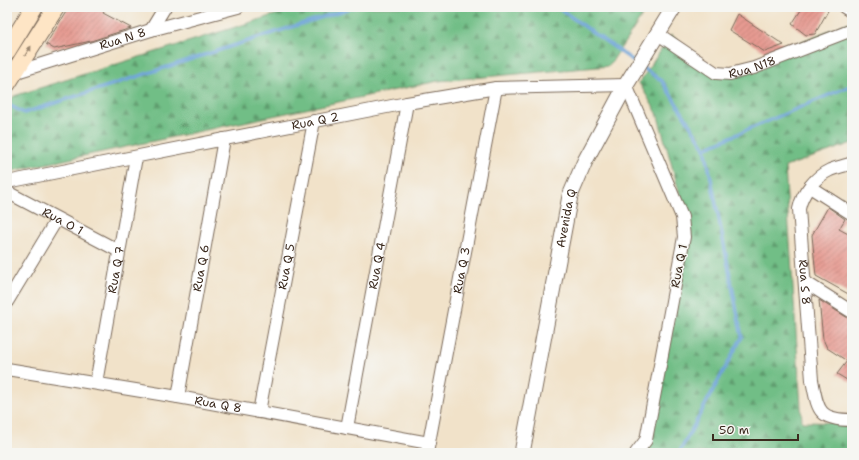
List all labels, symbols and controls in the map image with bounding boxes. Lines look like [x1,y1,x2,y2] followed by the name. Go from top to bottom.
[97,24,148,54] street label: Rua N 8
[24,46,32,56] one-way arrow
[727,52,778,82] street label: Rua N18
[290,109,340,134] street label: Rua Q 2
[553,186,580,249] street label: Avenida Q
[39,204,86,239] street label: Rua O 1
[365,241,389,291] street label: Rua Q 4
[274,242,299,291] street label: Rua Q 5
[189,243,213,293] street label: Rua Q 6
[667,243,691,289] street label: Rua Q 1
[104,245,128,295] street label: Rua Q 7
[449,245,474,295] street label: Rua Q 3
[795,259,814,306] street label: Rua S 8
[193,392,243,416] street label: Rua Q 8
[713,416,798,442] scale bar
[719,422,749,438] text: 50 m

